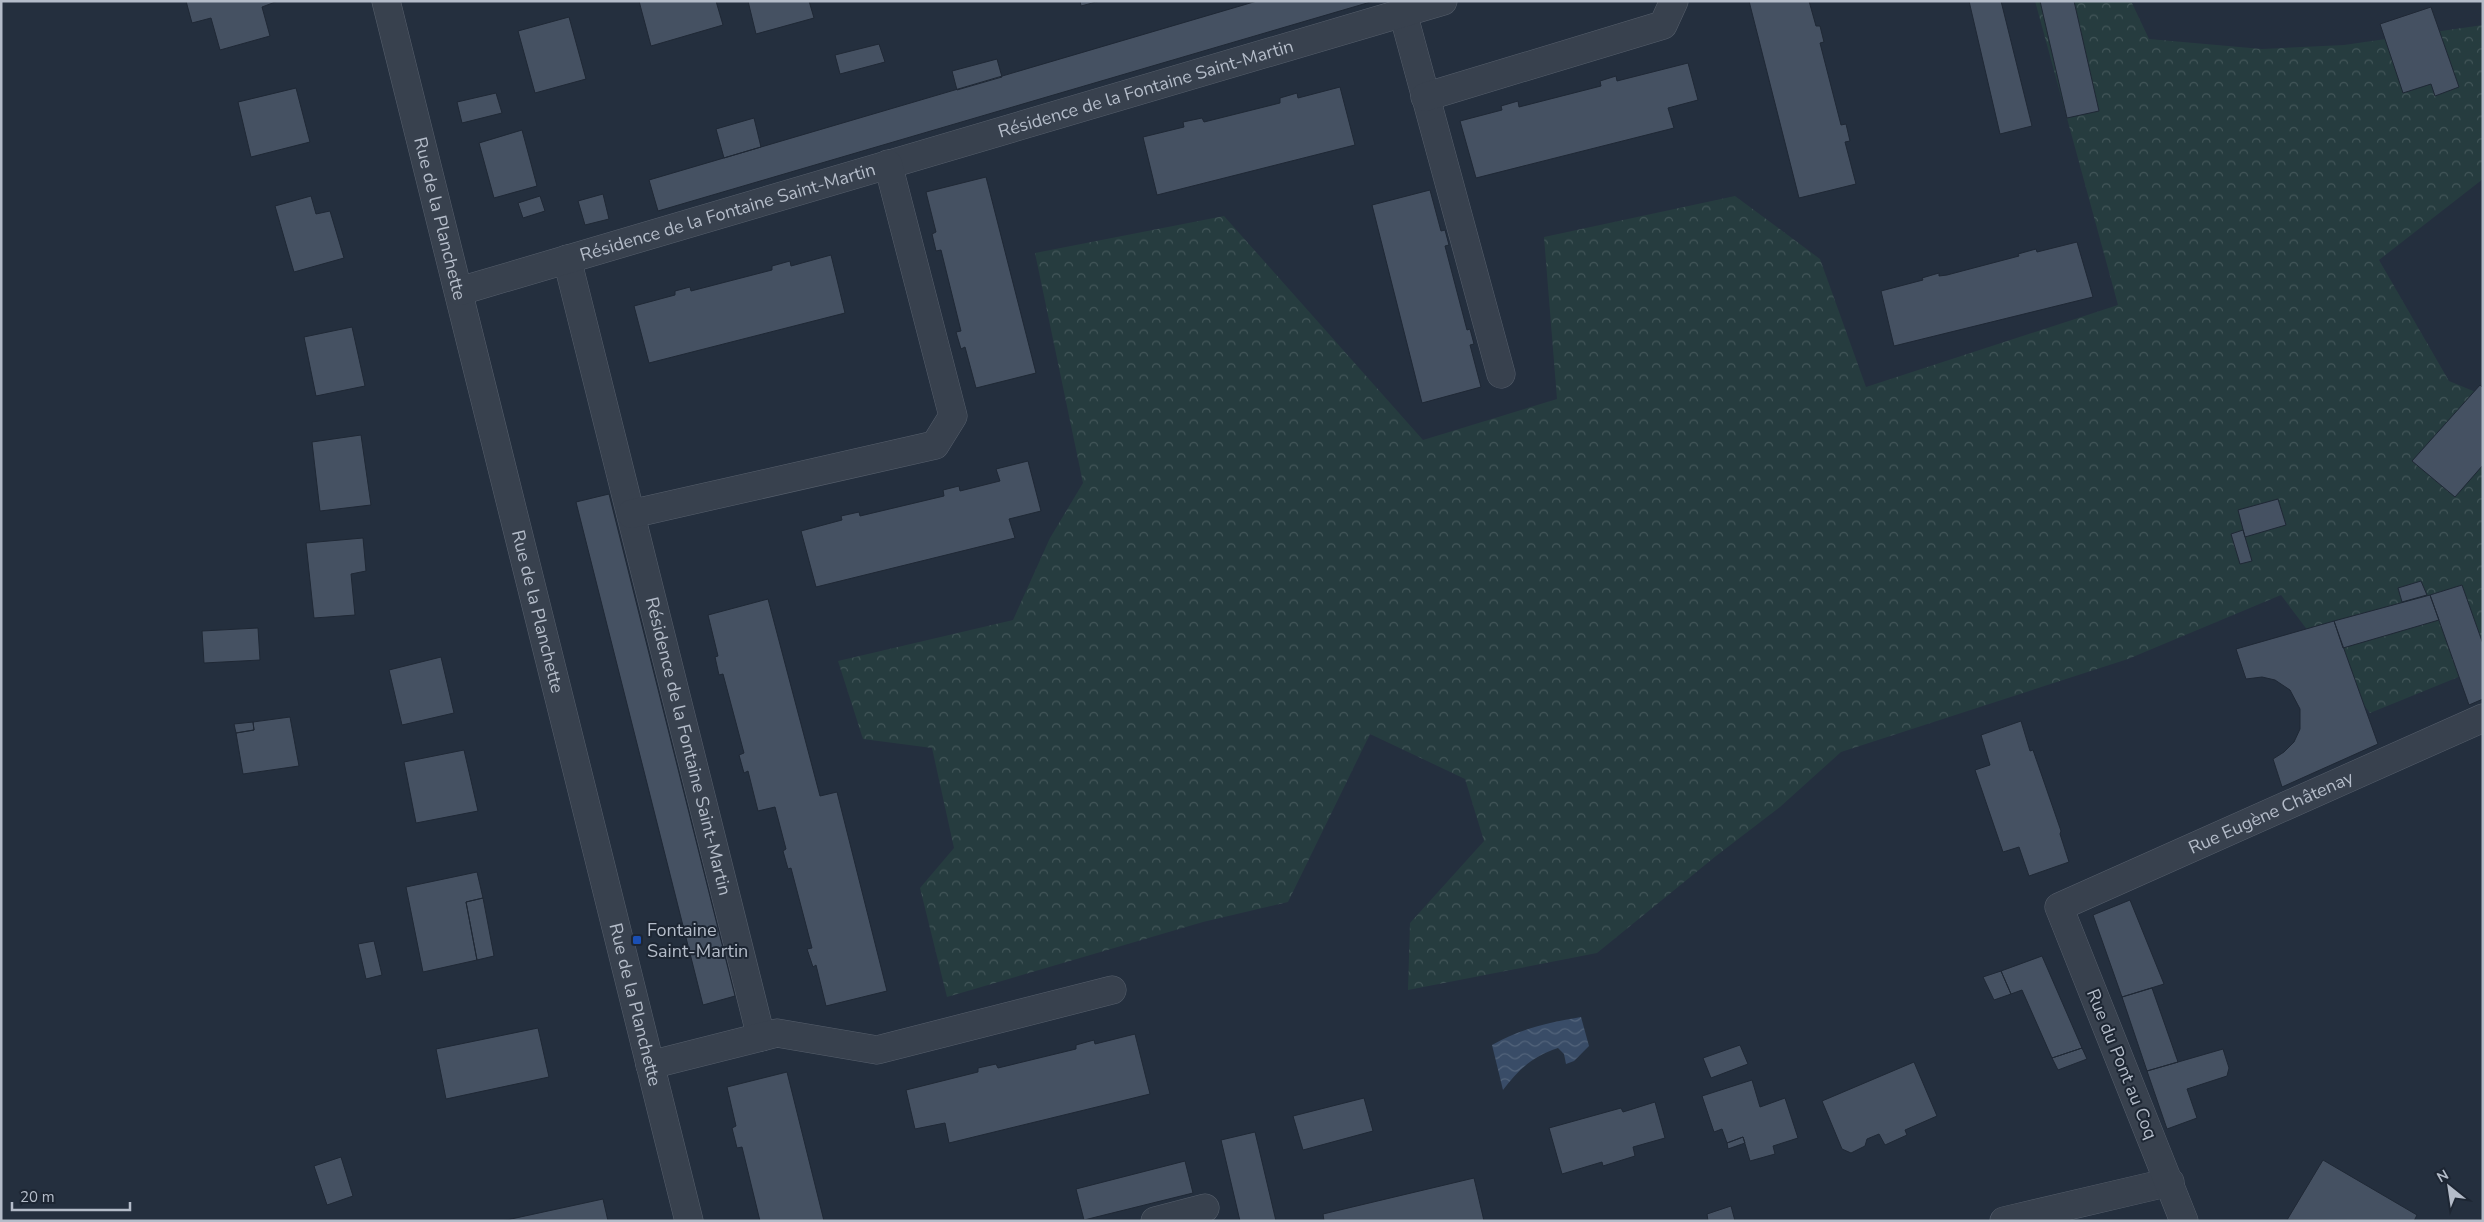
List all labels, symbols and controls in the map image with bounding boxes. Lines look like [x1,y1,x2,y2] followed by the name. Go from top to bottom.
[995,34,1296,144] street label: Résidence de la Fontaine Saint-Martin
[408,134,472,302] street label: Rue de la Planchette
[577,157,878,267] street label: Résidence de la Fontaine Saint-Martin
[506,527,569,695] street label: Rue de la Planchette
[640,594,737,898] street label: Résidence de la Fontaine Saint-Martin
[2185,765,2358,860] street label: Rue Eugène Châtenay
[647,918,748,963] place label: Fontaine Saint-Martin
[603,921,667,1089] street label: Rue de la Planchette
[631,934,643,946] marker: Fontaine Saint-Martin
[2081,985,2163,1143] street label: Rue du Pont au Coq
[2424,1162,2474,1212] north arrow
[2433,1165,2452,1187] text: N
[12,1180,130,1212] scale bar
[20,1187,55,1207] text: 20 m

